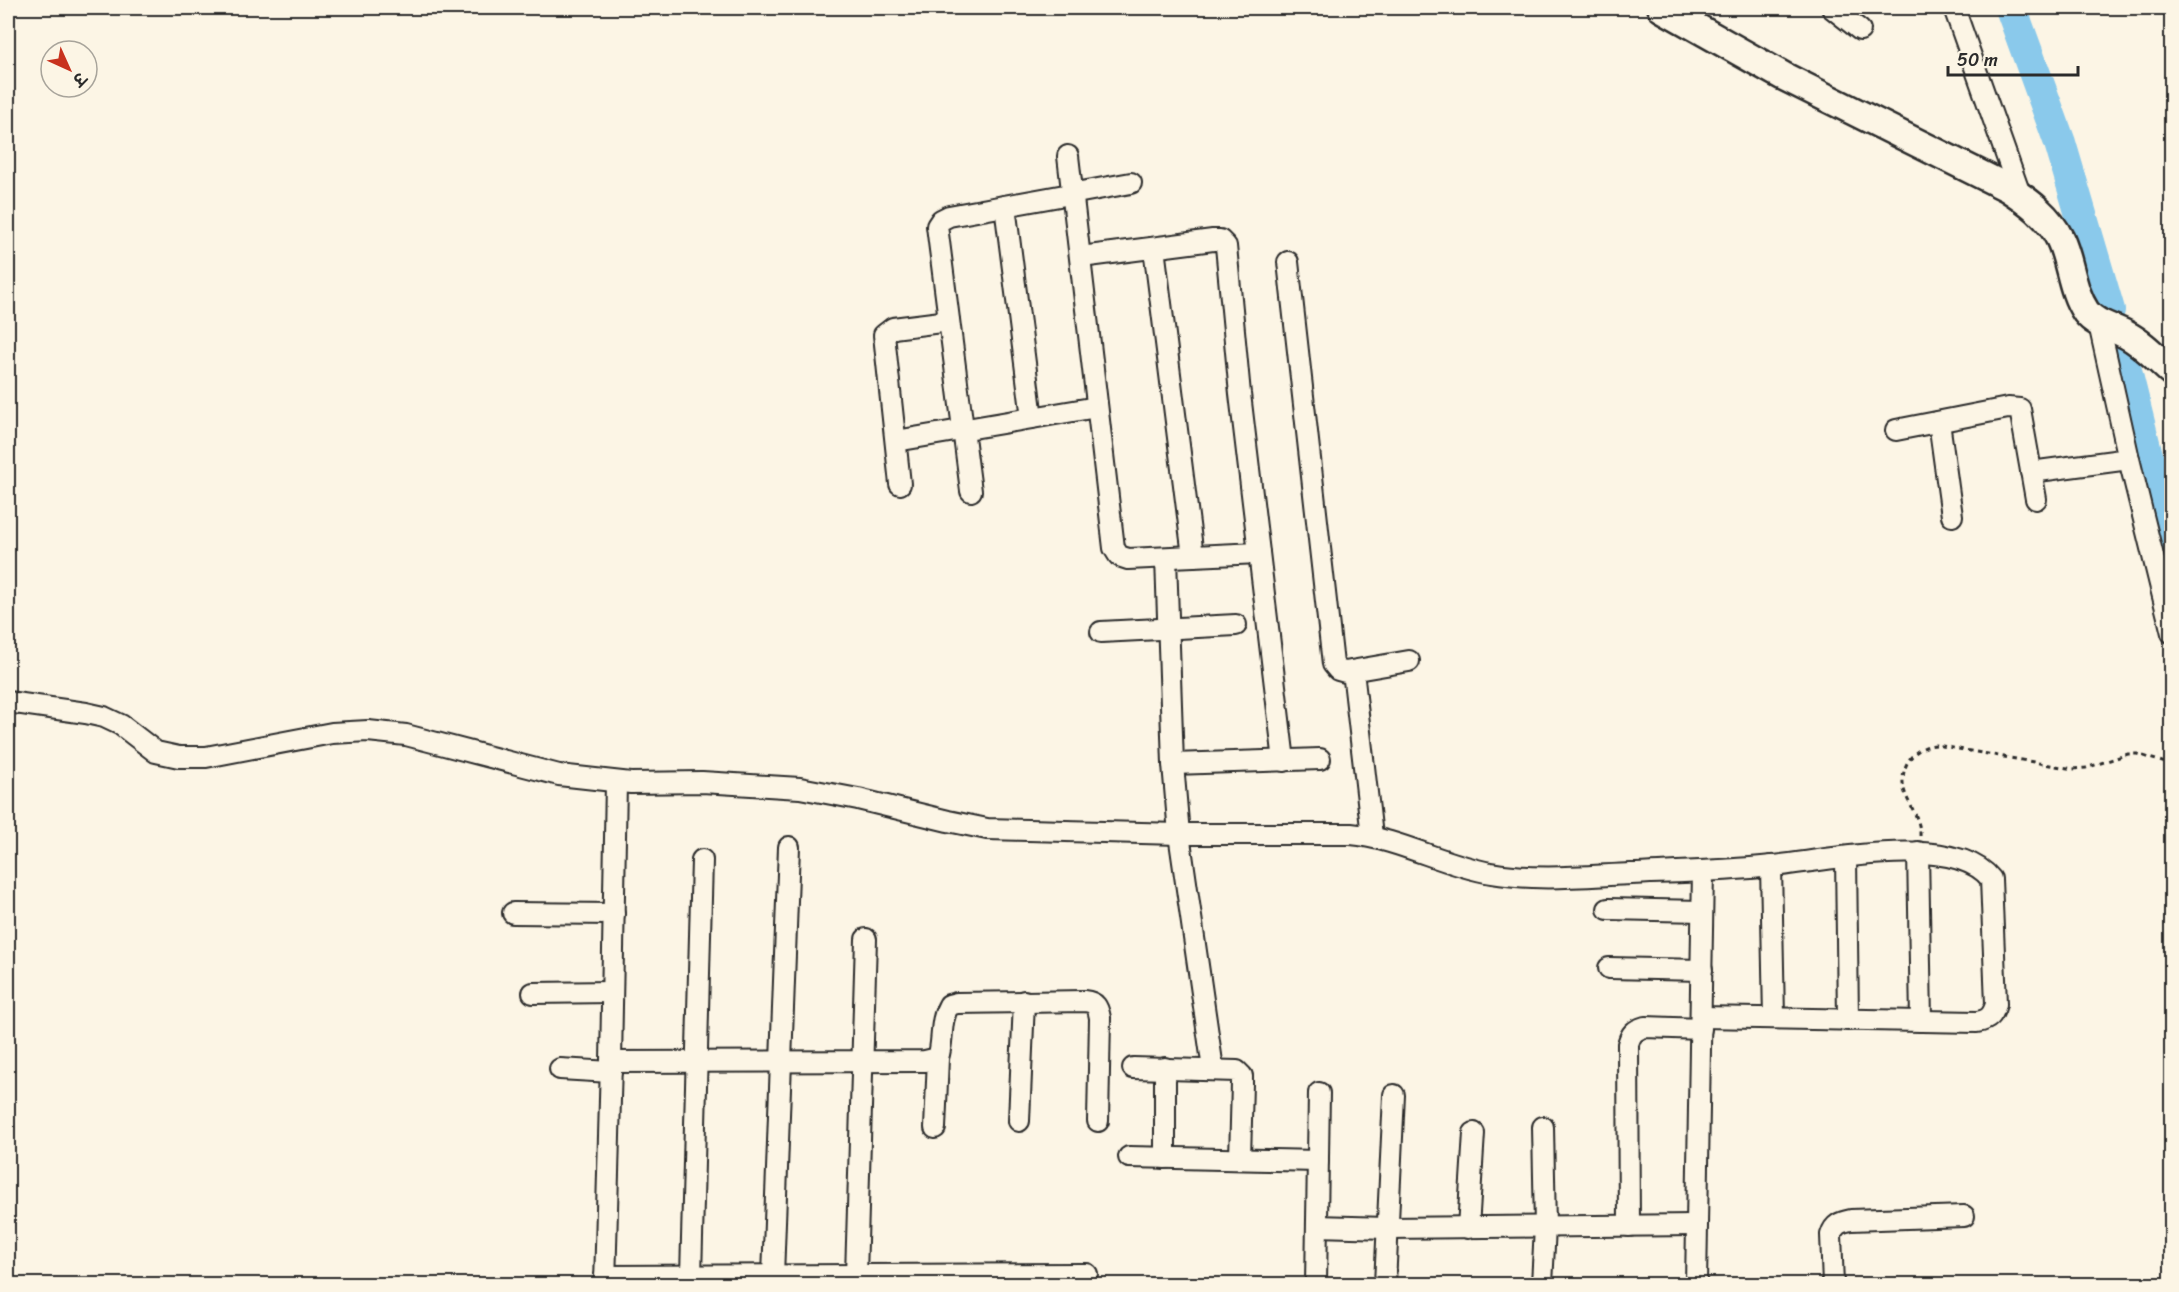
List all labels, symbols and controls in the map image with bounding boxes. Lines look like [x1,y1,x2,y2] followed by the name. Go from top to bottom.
[39,39,99,99] north arrow
[1948,39,2078,77] scale bar
[1957,44,1998,76] text: 50 m
[64,64,95,94] text: उ

